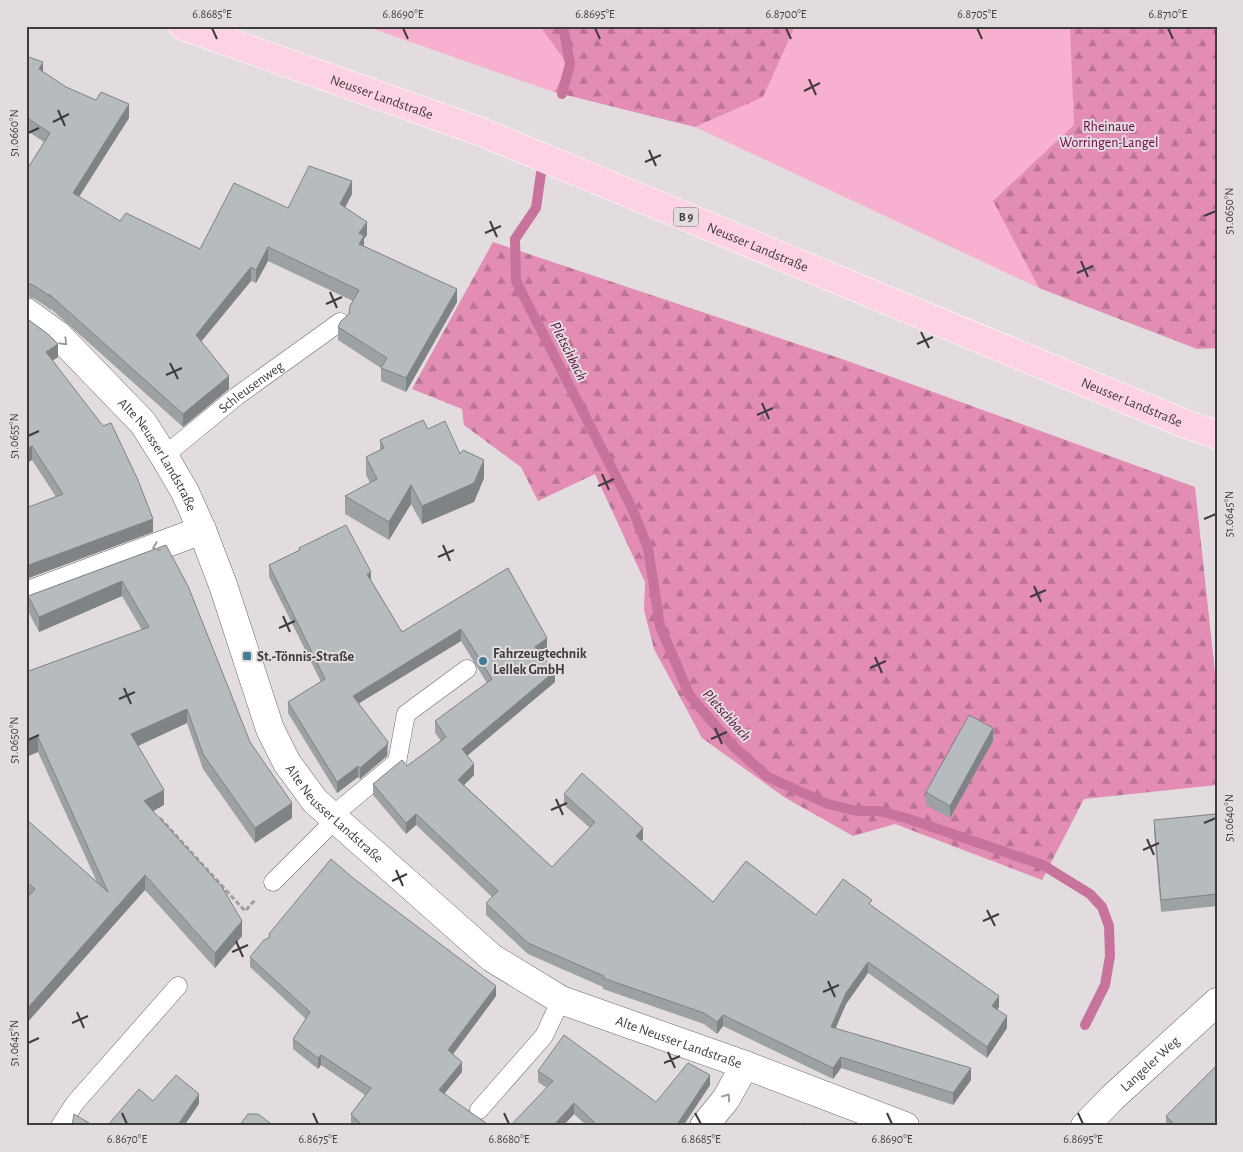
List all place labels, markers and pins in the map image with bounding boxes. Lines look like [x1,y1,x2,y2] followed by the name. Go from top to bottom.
[493,647,587,677] place label: Fahrzeugtechnik Lellek GmbH
[241,650,253,662] marker: St.-Tönnis-Straße
[257,650,355,664] place label: St.-Tönnis-Straße
[477,655,489,667] marker: Fahrzeugtechnik Lellek GmbH

